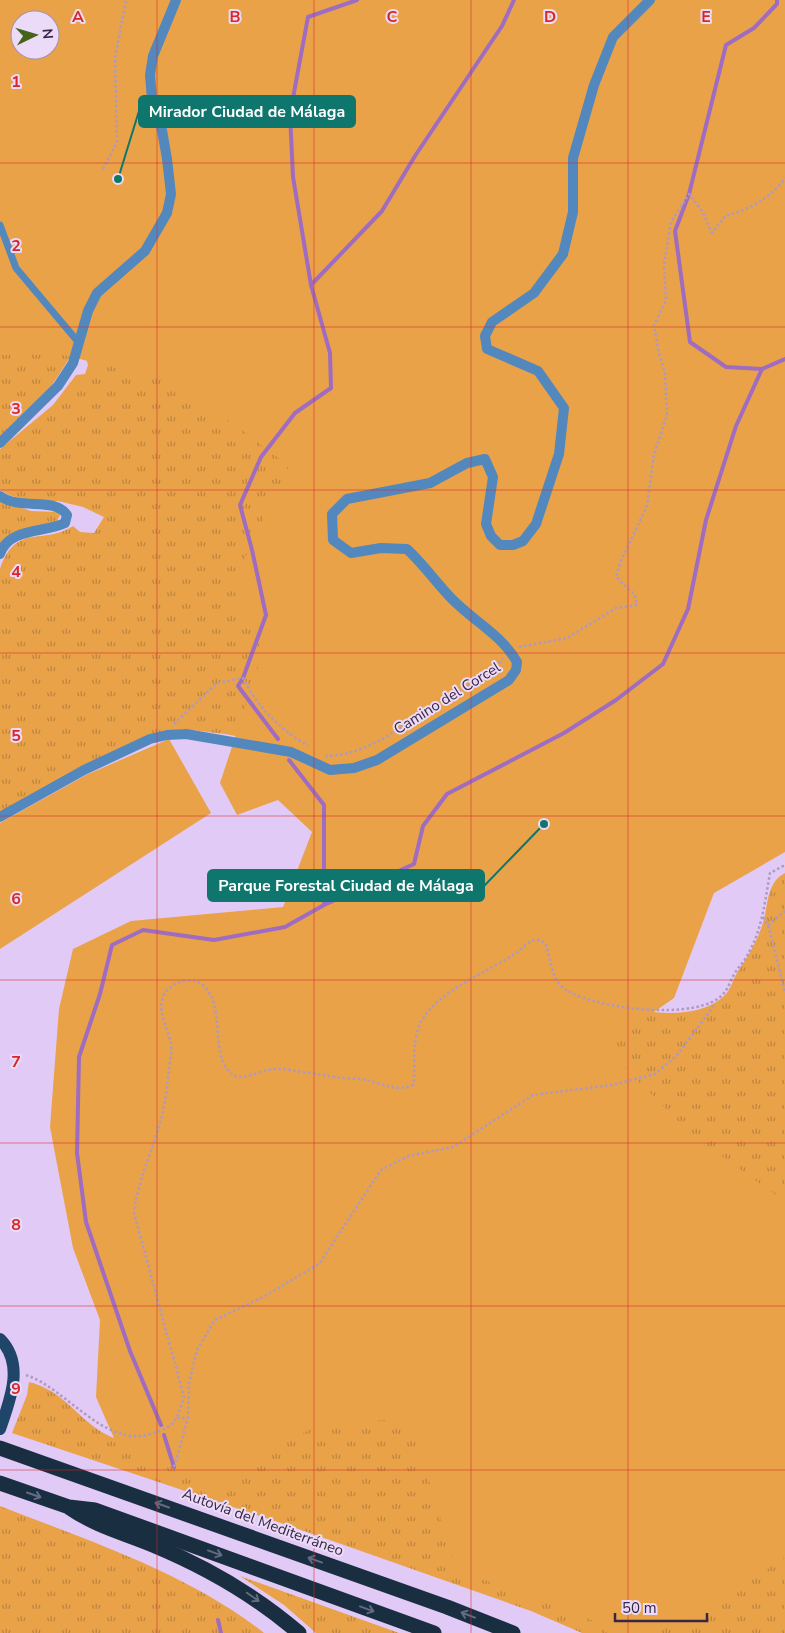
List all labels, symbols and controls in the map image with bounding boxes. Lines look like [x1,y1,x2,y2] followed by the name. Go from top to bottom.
[72,6,84,28] text: A
[229,6,241,28] text: B
[387,6,398,28] text: C
[544,6,556,28] text: D
[701,6,711,28] text: E
[10,10,60,60] north arrow
[38,28,57,40] text: N
[11,71,21,93] text: 1
[139,96,355,127] callout: Mirador Ciudad de Málaga
[149,101,345,123] text: Mirador Ciudad de Málaga
[11,235,21,257] text: 2
[11,398,21,420] text: 3
[11,561,21,583] text: 4
[390,657,505,739] street label: Camino del Corcel
[11,725,21,747] text: 5
[208,870,484,901] callout: Parque Forestal Ciudad de Málaga
[218,875,474,897] text: Parque Forestal Ciudad de Málaga
[11,888,21,910] text: 6
[11,1051,21,1073] text: 7
[11,1214,21,1236] text: 8
[11,1378,21,1400] text: 9
[180,1483,346,1561] street label: Autovía del Mediterráneo
[26,1491,42,1500] one-way arrow
[155,1500,170,1509] one-way arrow
[207,1549,222,1558] one-way arrow
[308,1555,323,1564] one-way arrow
[615,1590,708,1622] scale bar
[246,1592,260,1602] one-way arrow
[622,1598,657,1618] text: 50 m
[359,1605,375,1614] one-way arrow
[460,1610,476,1619] one-way arrow

